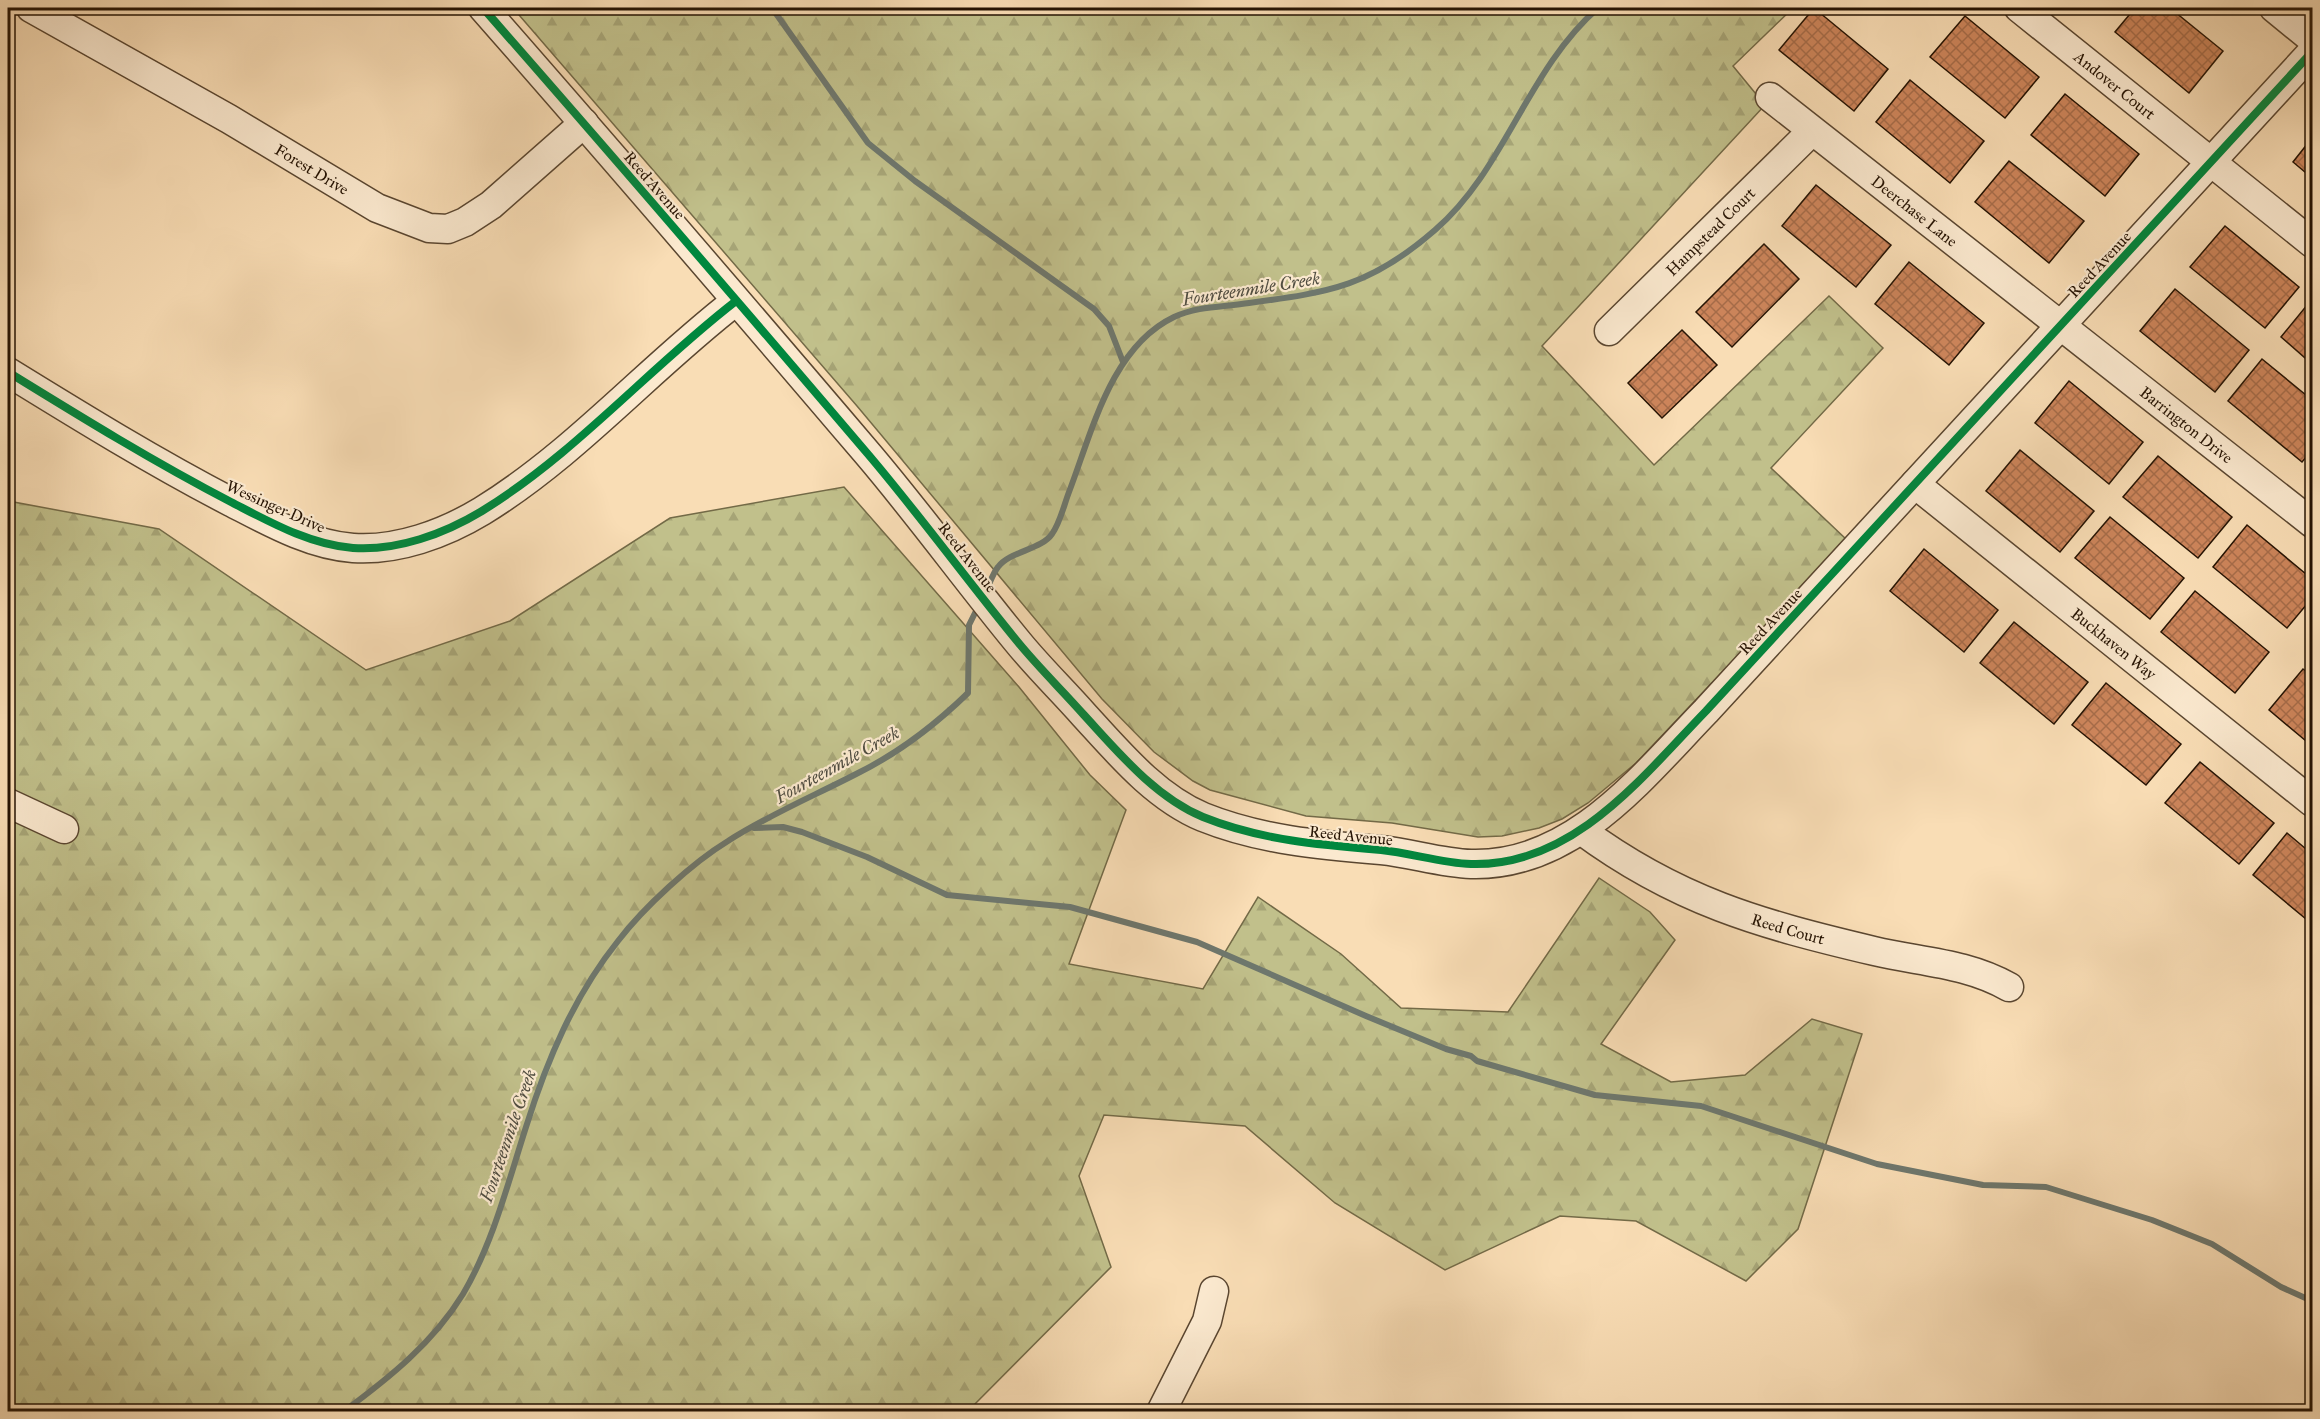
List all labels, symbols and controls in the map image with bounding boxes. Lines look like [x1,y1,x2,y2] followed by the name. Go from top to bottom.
[2070,47,2159,124] street label: Andover Court
[272,140,353,199] street label: Forest Drive
[620,147,690,224] street label: Reed Avenue
[1868,171,1961,251] street label: Deerchase Lane
[1662,183,1759,280] street label: Hampstead Court
[2064,227,2135,302] street label: Reed Avenue
[1180,267,1321,311] water label: Fourteenmile Creek
[2136,383,2237,467] street label: Barrington Drive
[223,476,329,538] street label: Wessinger Drive
[934,518,1001,597] street label: Reed Avenue
[1735,584,1806,659] street label: Reed Avenue
[2067,604,2160,684] street label: Buckhaven Way
[770,722,903,809] water label: Fourteenmile Creek
[1308,822,1394,849] street label: Reed Avenue
[1749,910,1827,949] street label: Reed Court
[475,1067,541,1206] water label: Fourteenmile Creek

